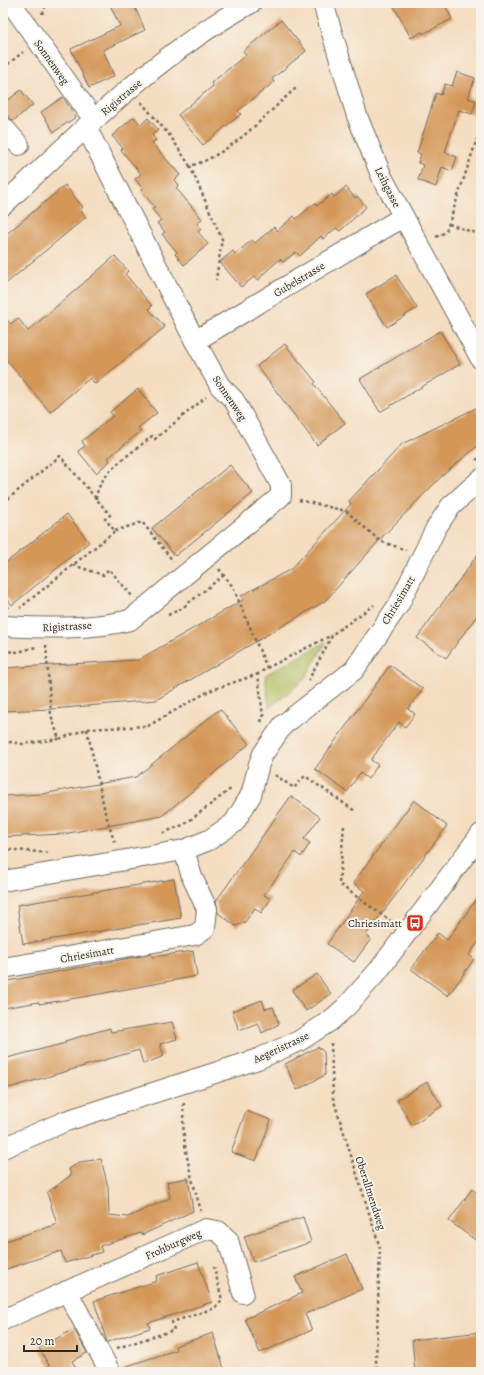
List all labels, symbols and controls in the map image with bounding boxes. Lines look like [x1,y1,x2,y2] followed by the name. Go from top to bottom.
[31,37,73,88] street label: Sonnenweg
[98,76,145,119] street label: Rigistrasse
[371,164,404,210] street label: Leihgasse
[271,258,328,301] street label: Gubelstrasse
[209,373,251,424] street label: Sonnenweg
[378,573,419,627] street label: Chriesimatt
[42,618,92,635] street label: Rigistrasse
[405,913,425,933] bus stop icon: Chriesimatt
[348,916,402,931] place label: Chriesimatt
[59,942,115,967] street label: Chriesimatt
[250,1028,312,1067] street label: Aegeristrasse
[352,1154,390,1232] street label: Oberallmendweg
[143,1225,204,1264] street label: Frohburgweg
[24,1327,77,1353] scale bar
[30,1333,54,1349] text: 20 m

